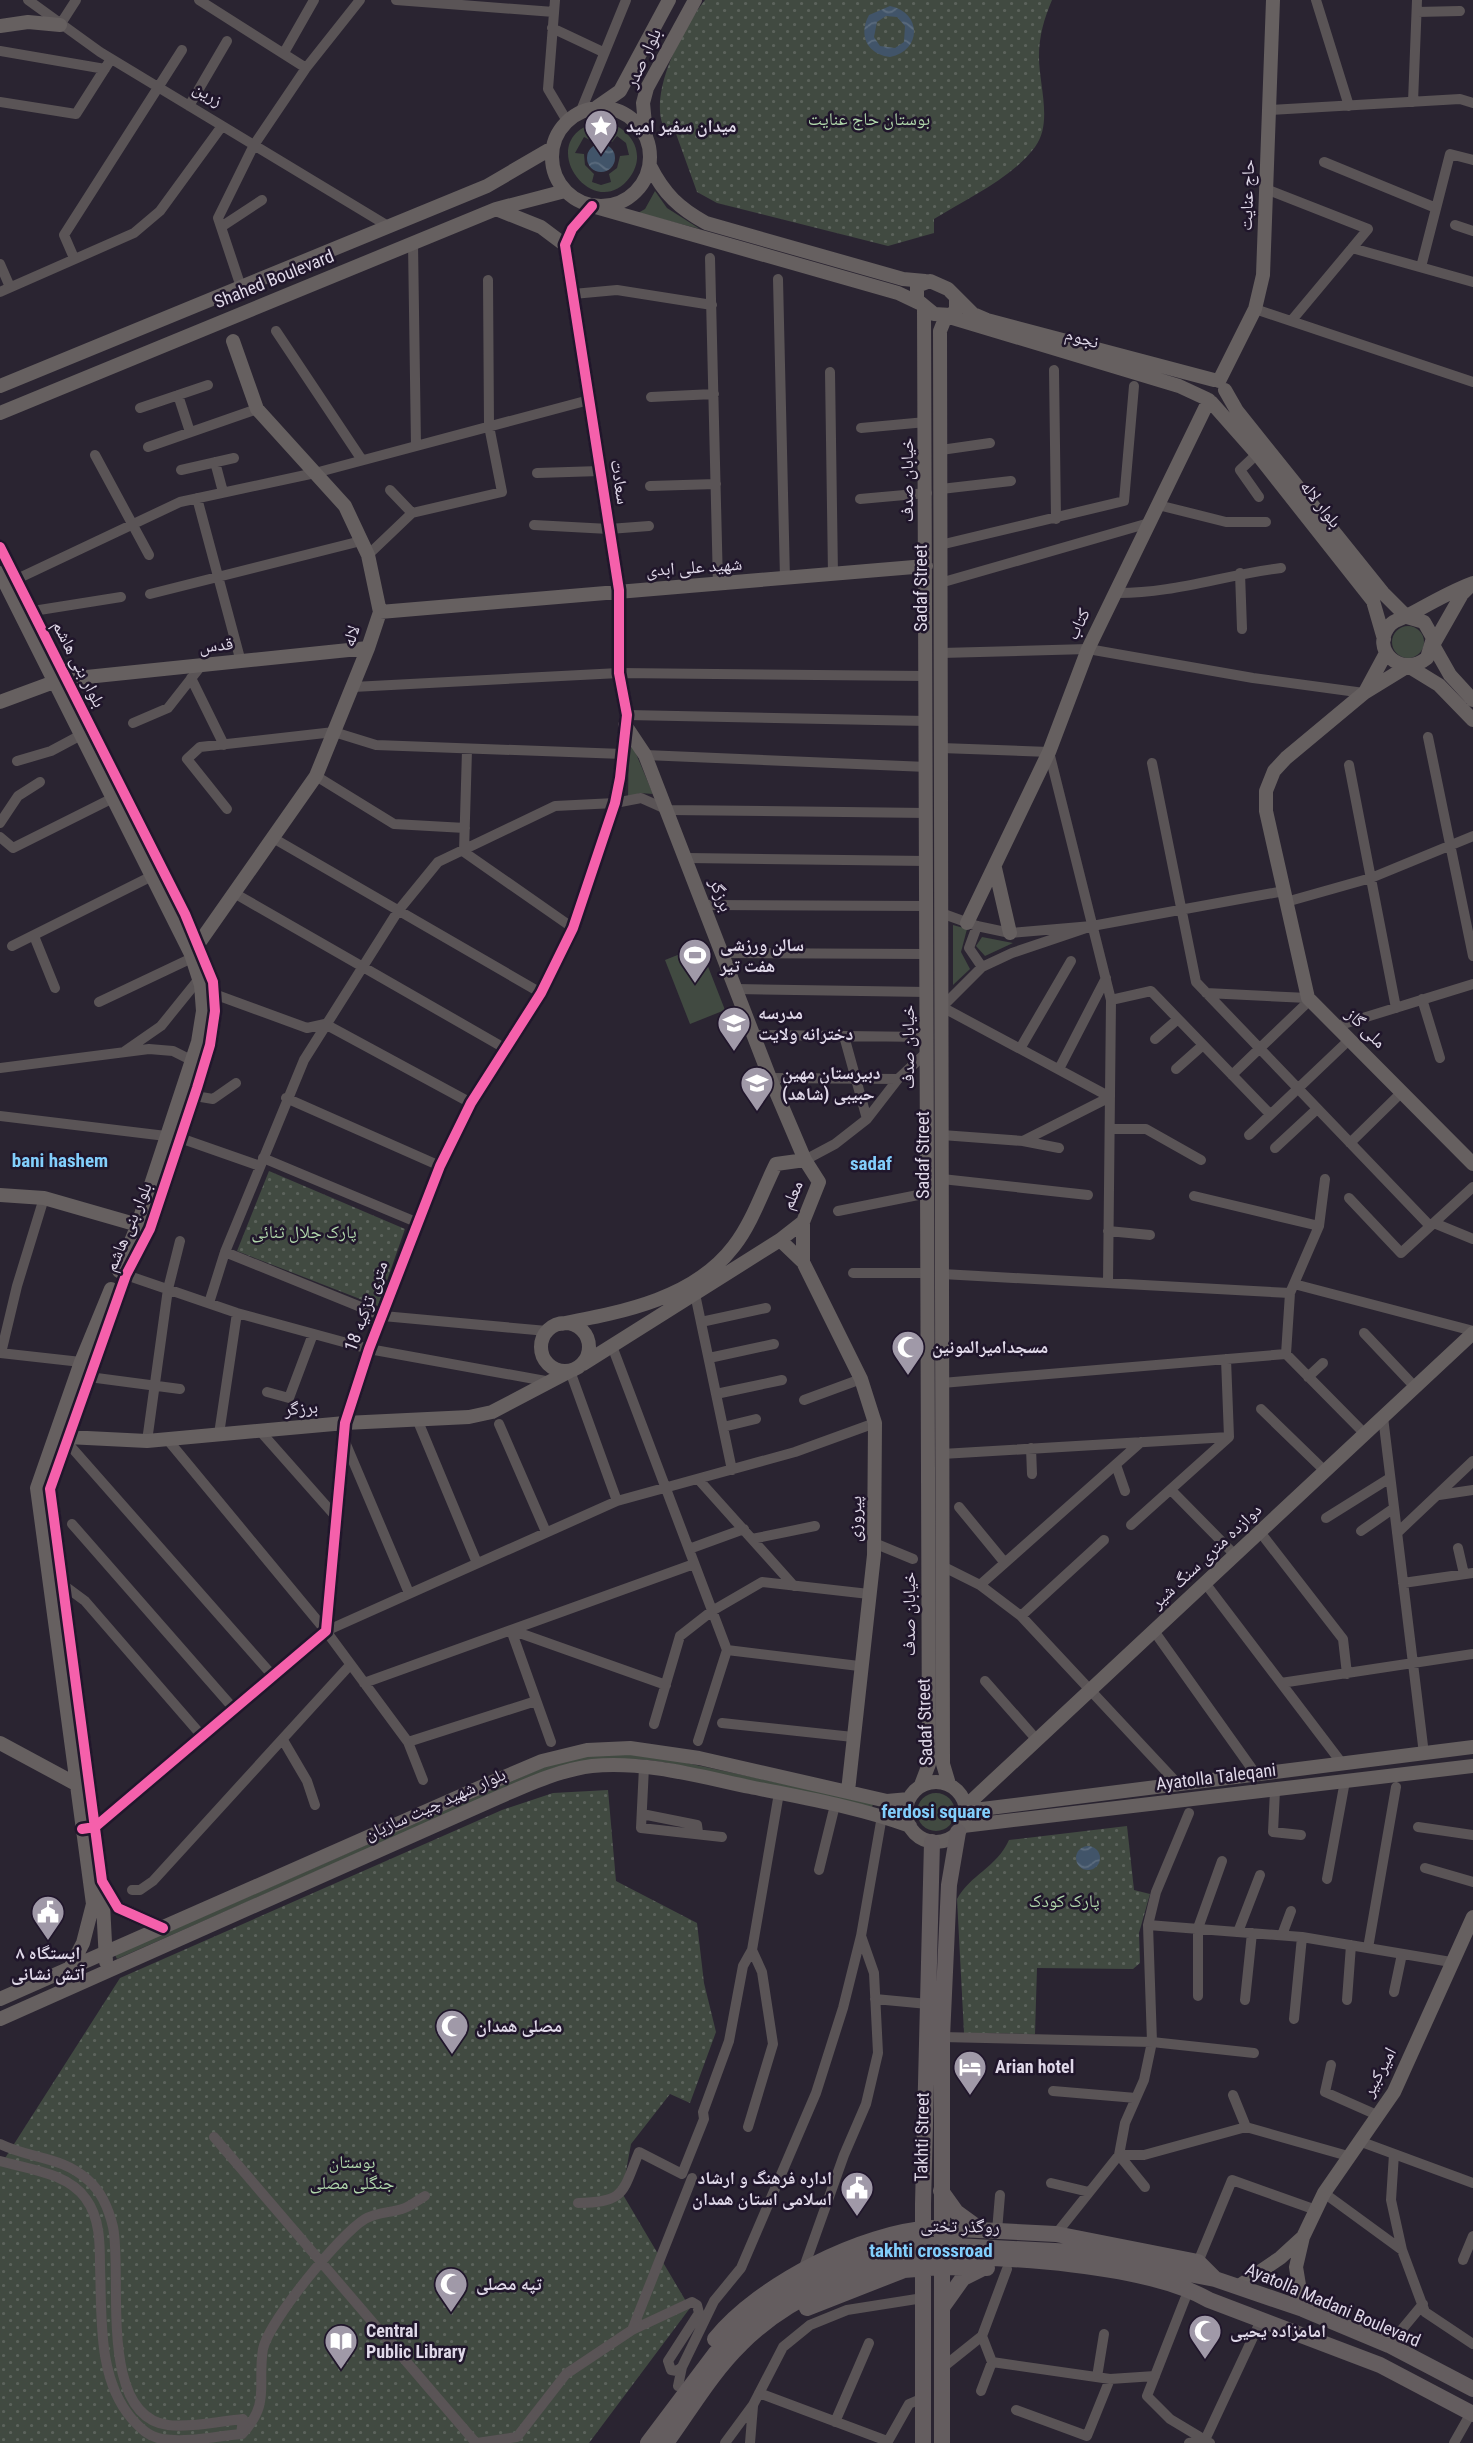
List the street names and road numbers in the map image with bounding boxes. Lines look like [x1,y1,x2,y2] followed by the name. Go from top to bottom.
[619,25,666,92] street label: بلوار صدر
[189,77,227,111] street label: زرین
[1235,159,1260,231] street label: حاج عنایت
[211,245,337,312] street label: Shahed Boulevard
[1062,323,1101,354] street label: نجوم
[896,438,918,522] street label: خیابان صدف
[607,458,634,506] street label: سعادت
[1296,476,1346,532] street label: بلوار لاله
[910,544,931,632] street label: Sadaf Street
[645,553,743,581] street label: شهید علی ابدی
[1061,604,1095,643] street label: کتاب
[47,617,110,712] street label: بلوار بنی هاشم
[337,622,364,649] street label: لاله
[198,632,234,658] street label: قدس
[705,874,737,915] street label: برزگر
[1341,1003,1391,1053] street label: ملی گاز
[897,1005,919,1089] street label: خیابان صدف
[912,1111,933,1199] street label: Sadaf Street
[776,1177,809,1213] street label: معلم
[99,1179,158,1275] street label: بلوار بنی هاشم
[339,1258,393,1354] street label: 18 متری تزکیه
[282,1396,319,1420] street label: برزگر
[844,1496,867,1542] street label: پیروزی
[1145,1499,1266,1614] street label: دوازده متری سنگ شیر
[898,1572,920,1656] street label: خیابان صدف
[912,1678,937,1766] street label: Sadaf Street
[1155,1759,1277,1794] street label: Ayatolla Taleqani
[361,1763,509,1845] street label: بلوار شهید چیت سازیان
[1356,2044,1401,2101] street label: امیرکبیر
[910,2092,933,2182] street label: Takhti Street
[920,2214,1000,2238] street label: روگذر تختی
[1242,2258,1424,2351] street label: Ayatolla Madani Boulevard

